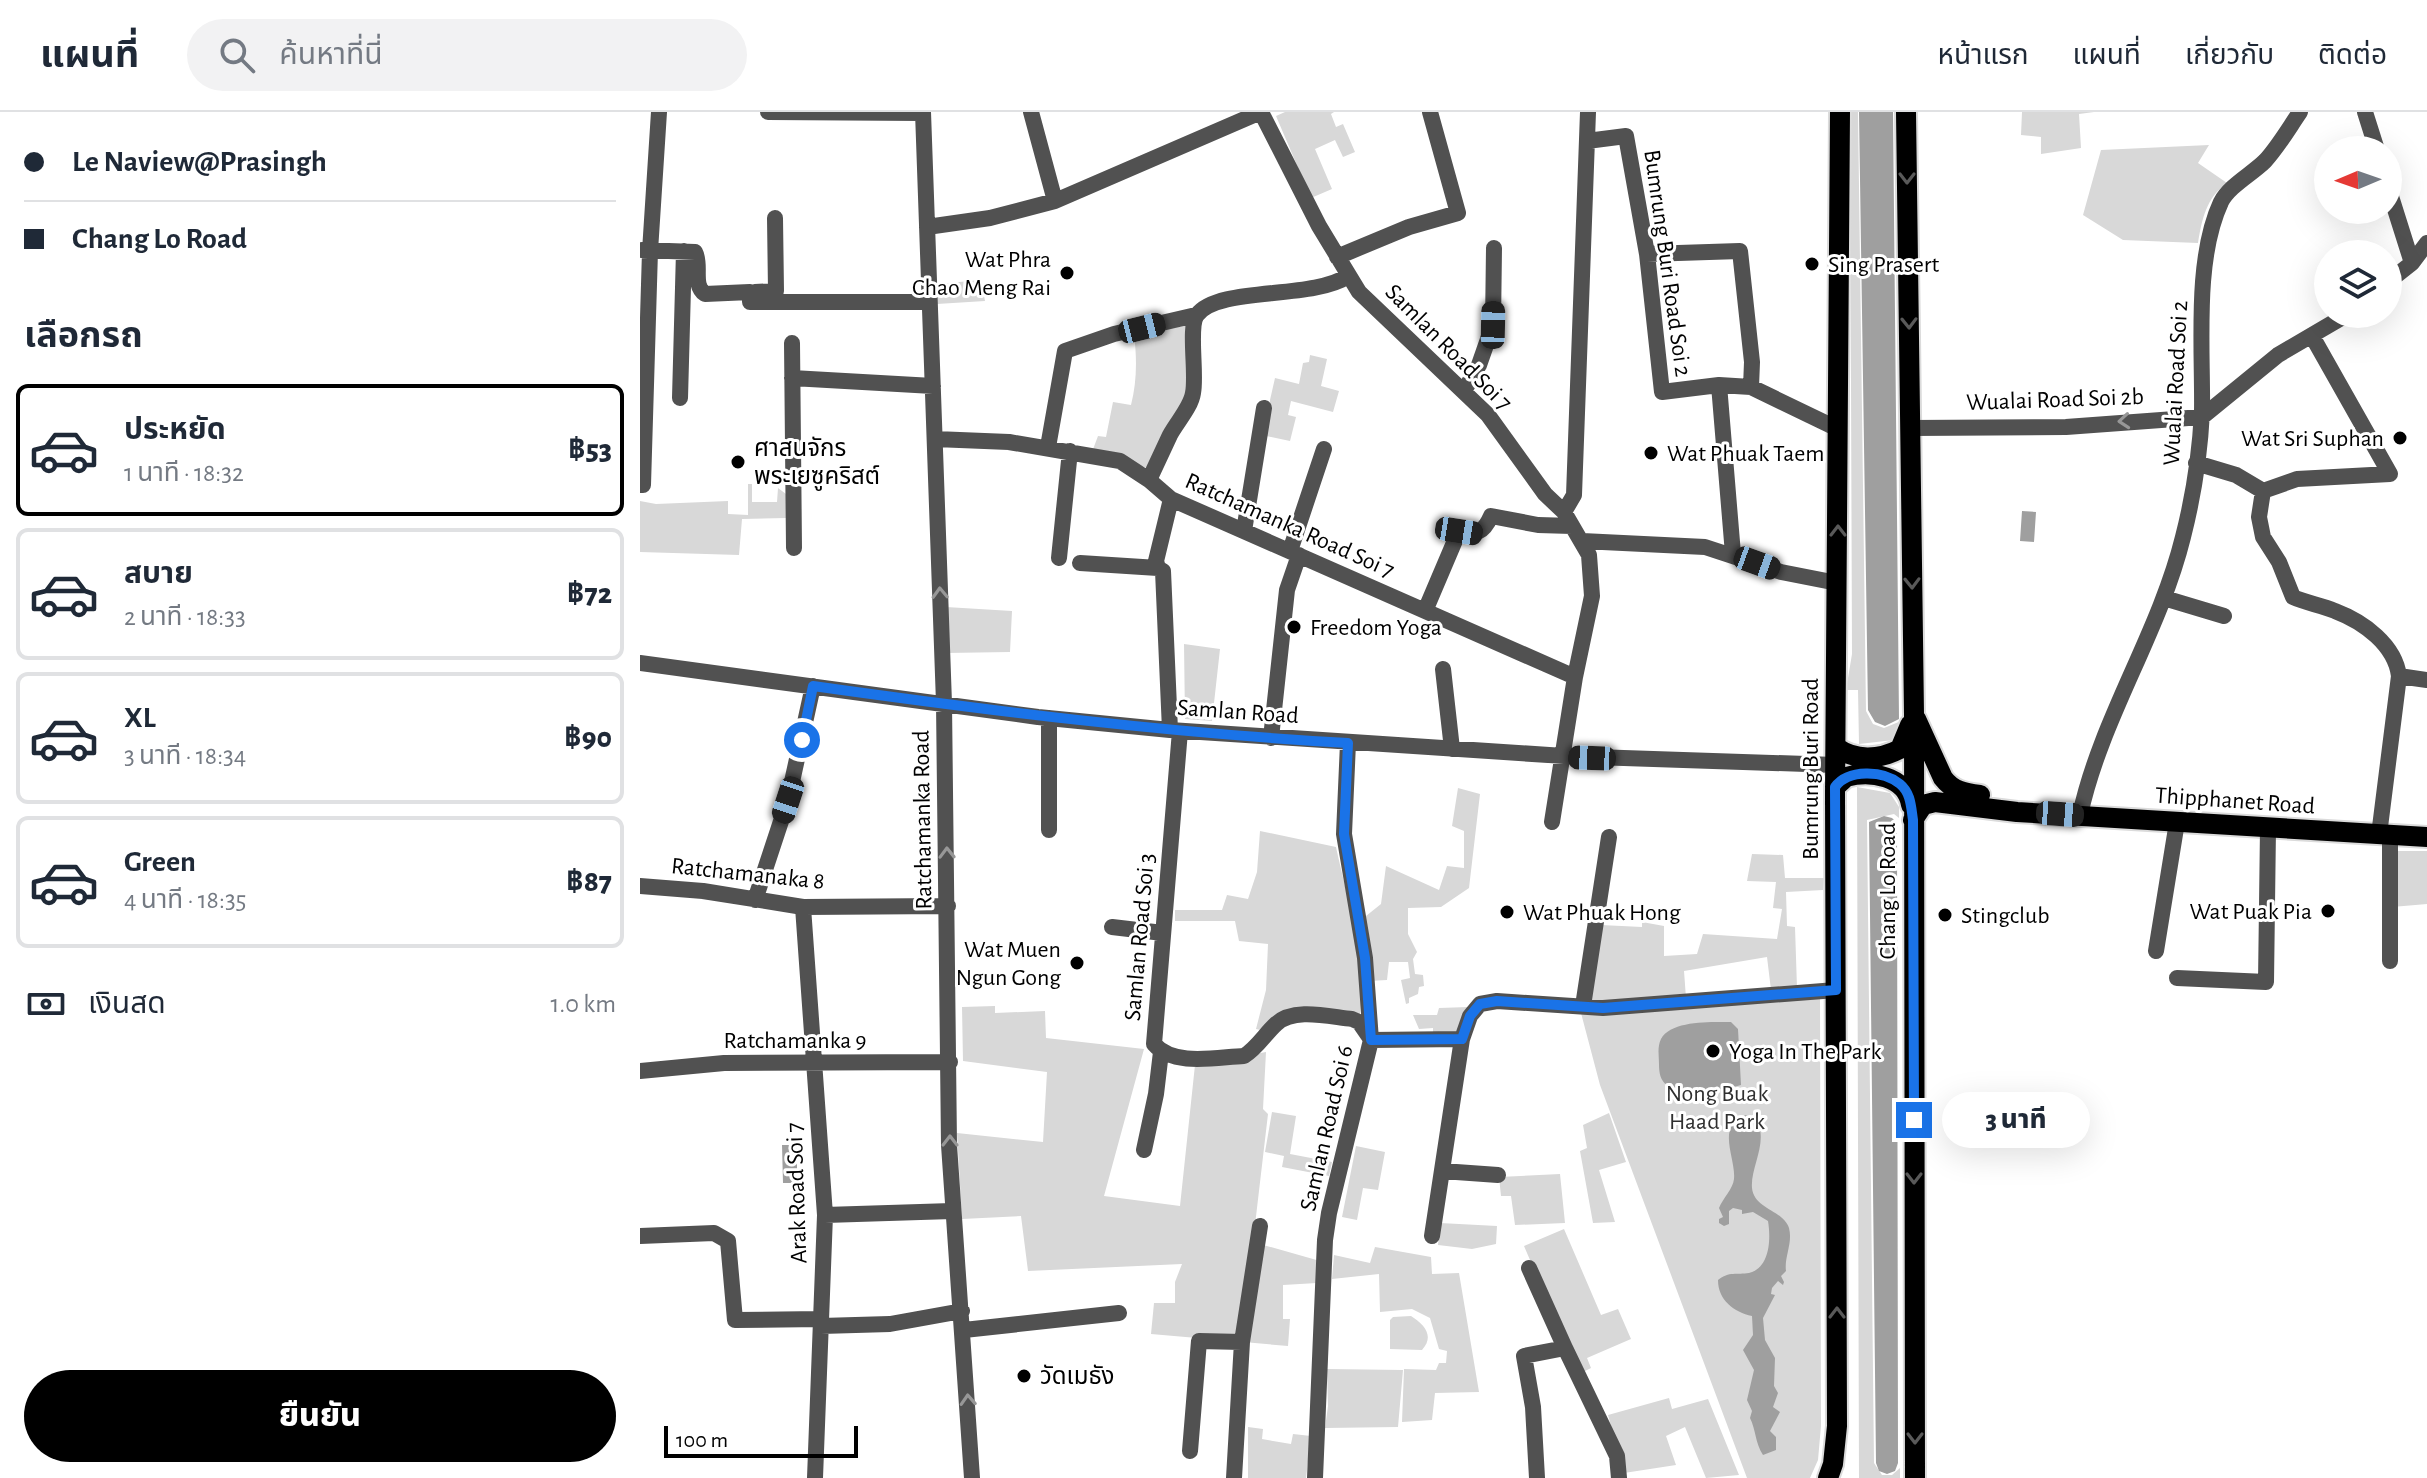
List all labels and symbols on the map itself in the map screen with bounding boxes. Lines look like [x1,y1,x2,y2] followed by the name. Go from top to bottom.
[2314,136,2402,224] north arrow
[1639,148,1695,378] street label: Bumrung Buri Road Soi 2
[1898,172,1916,185] one-way arrow
[912,248,1051,300] place label: Wat Phra Chao Meng Rai
[1828,253,1940,277] place label: Sing Prasert
[1803,255,1821,273] marker: Sing Prasert
[1058,264,1076,282] marker: Wat Phra Chao Meng Rai
[1380,280,1516,416] street label: Samlan Road Soi 7
[2160,300,2192,466] street label: Wualai Road Soi 2
[1481,301,1505,349] car
[1116,311,1168,345] car
[1900,317,1917,330] one-way arrow
[1966,385,2144,415] street label: Wualai Road Soi 2b
[2117,413,2130,430] one-way arrow
[2241,427,2384,451] place label: Wat Sri Suphan
[2391,429,2409,447] marker: Wat Sri Suphan
[754,436,880,491] place label: ศาสนจักร พระเยซูคริสต์
[1667,442,1825,466] place label: Wat Phuak Taem
[1642,444,1660,462] marker: Wat Phuak Taem
[729,453,747,471] marker: ศาสนจักร พระเยซูคริสต์
[1182,469,1398,583] street label: Ratchamanka Road Soi 7
[1433,515,1485,547] car
[1829,524,1847,537] one-way arrow
[1730,544,1784,582] car
[1904,577,1921,590] one-way arrow
[932,586,949,599] one-way arrow
[1310,616,1442,640] place label: Freedom Yoga
[1285,618,1303,636] marker: Freedom Yoga
[1799,678,1823,860] street label: Bumrung Buri Road
[1176,696,1300,728] street label: Samlan Road
[784,722,820,758] route start
[909,730,937,910] street label: Ratchamanka Road
[1568,745,1616,771] car
[769,773,807,827] car
[2154,783,2316,819] street label: Thipphanet Road
[2035,800,2085,828] car
[1876,823,1900,959] street label: Chang Lo Road
[938,846,955,859] one-way arrow
[1121,852,1159,1022] street label: Samlan Road Soi 3
[670,854,826,894] street label: Ratchamanaka 8
[2189,900,2312,924] place label: Wat Puak Pia
[1523,901,1681,925] place label: Wat Phuak Hong
[2319,902,2337,920] marker: Wat Puak Pia
[1498,903,1516,921] marker: Wat Phuak Hong
[1961,904,2050,928] place label: Stingclub
[1936,906,1954,924] marker: Stingclub
[956,938,1061,990] place label: Wat Muen Ngun Gong
[1068,954,1086,972] marker: Wat Muen Ngun Gong
[723,1029,867,1053] street label: Ratchamanka 9
[1729,1040,1881,1064] place label: Yoga In The Park
[1704,1042,1722,1060] marker: Yoga In The Park
[1296,1043,1358,1213] street label: Samlan Road Soi 6
[1666,1082,1768,1134] park label: Nong Buak Haad Park
[1942,1092,2090,1148] callout: 3 นาที
[1896,1102,1932,1138] route end
[783,1122,811,1264] street label: Arak Road Soi 7
[941,1134,959,1147] one-way arrow
[1905,1172,1923,1185] one-way arrow
[1828,1306,1846,1319] one-way arrow
[1040,1364,1114,1389] place label: วัดเมธัง
[1015,1367,1033,1385] marker: วัดเมธัง
[960,1393,977,1406] one-way arrow
[664,1422,858,1458] scale bar
[1906,1432,1924,1445] one-way arrow

